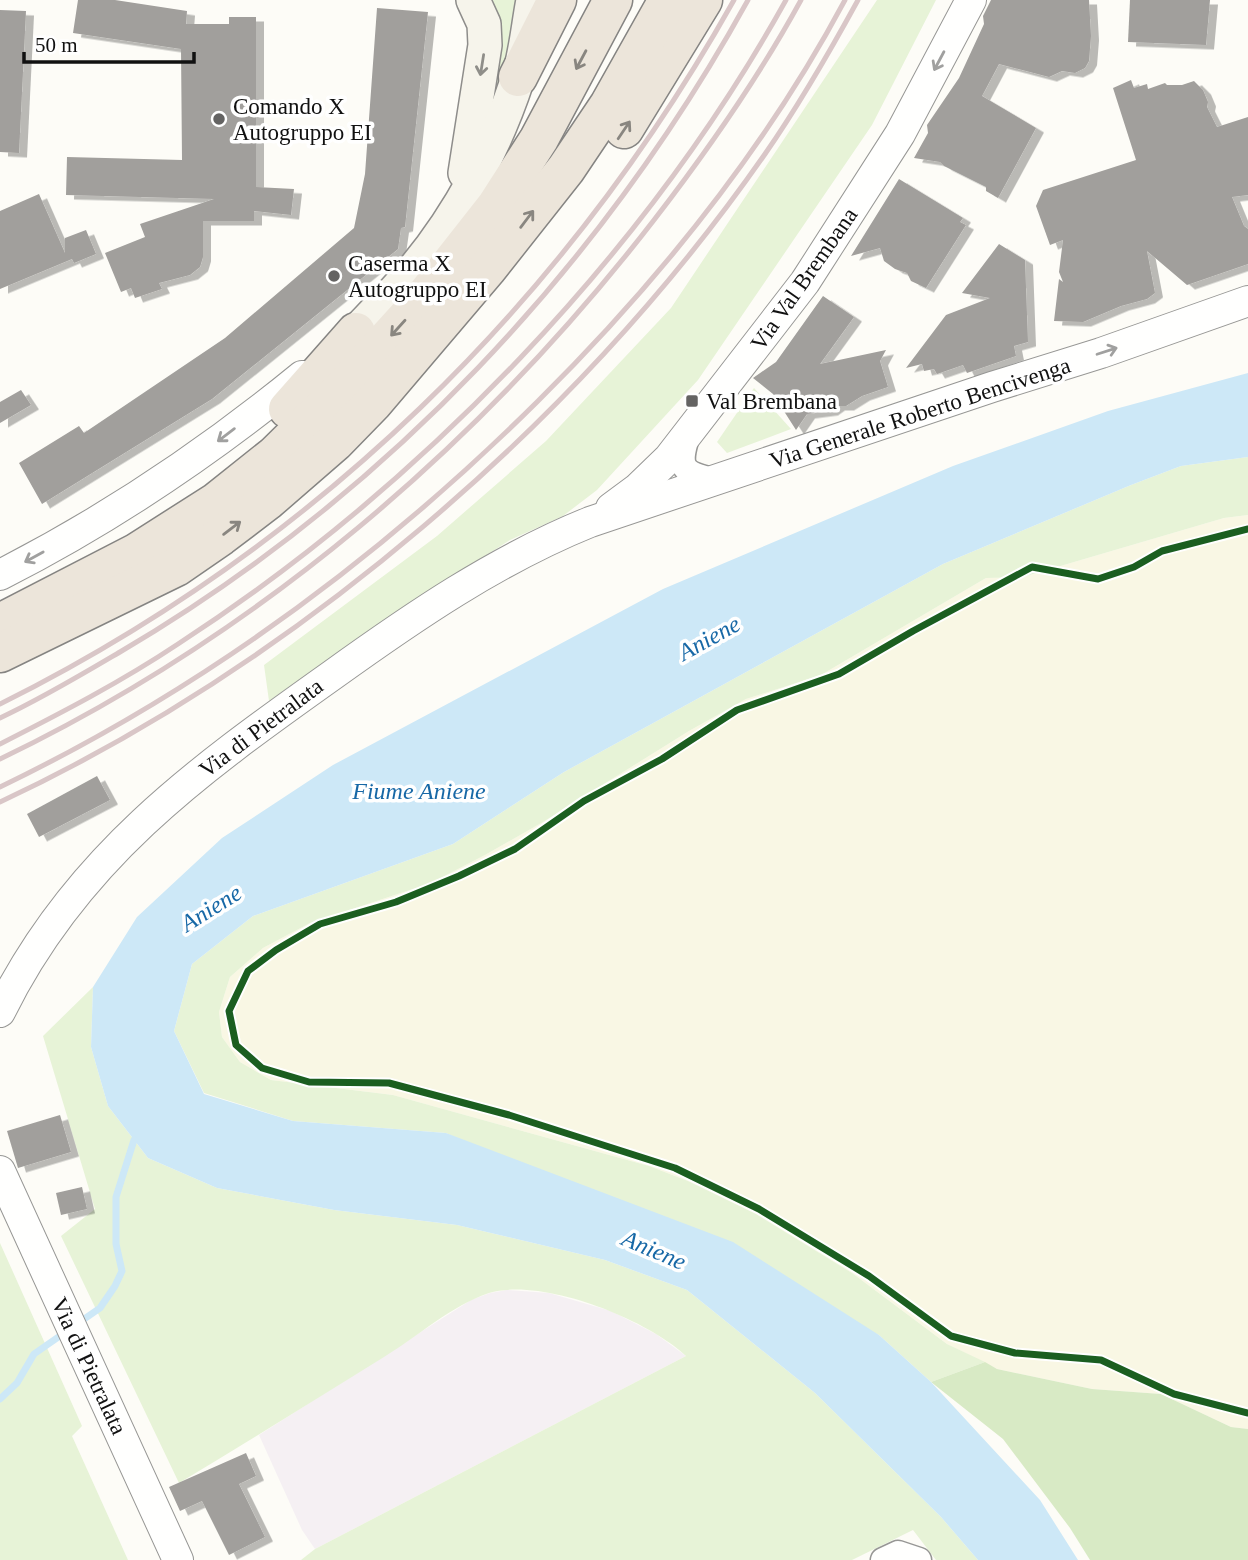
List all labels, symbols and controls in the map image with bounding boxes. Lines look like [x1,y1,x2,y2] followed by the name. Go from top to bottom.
[24,21,194,65] scale bar
[35,33,78,57] text: 50 m
[574,50,588,70] one-way arrow
[932,50,946,70] one-way arrow
[475,54,488,76] one-way arrow
[233,94,372,145] place label: Comando X Autogruppo EI
[211,111,227,127] marker: Comando X Autogruppo EI
[617,121,631,140] one-way arrow
[746,203,862,355] street label: Via Val Brembana
[519,210,534,229] one-way arrow
[348,251,487,302] place label: Caserma X Autogruppo EI
[326,268,342,284] marker: Caserma X Autogruppo EI
[390,319,406,337] one-way arrow
[1096,343,1118,356] one-way arrow
[766,352,1074,474] street label: Via Generale Roberto Bencivenga
[706,389,837,414] place label: Val Brembana
[684,393,700,409] marker: Val Brembana
[218,428,236,443] one-way arrow
[223,521,242,536] one-way arrow
[25,550,45,564] one-way arrow
[672,610,745,666] water label: Aniene
[194,673,328,783] street label: Via di Pietralata
[351,778,486,804] water label: Fiume Aniene
[174,879,246,938] water label: Aniene
[616,1224,690,1275] water label: Aniene
[46,1294,132,1438] street label: Via di Pietralata

